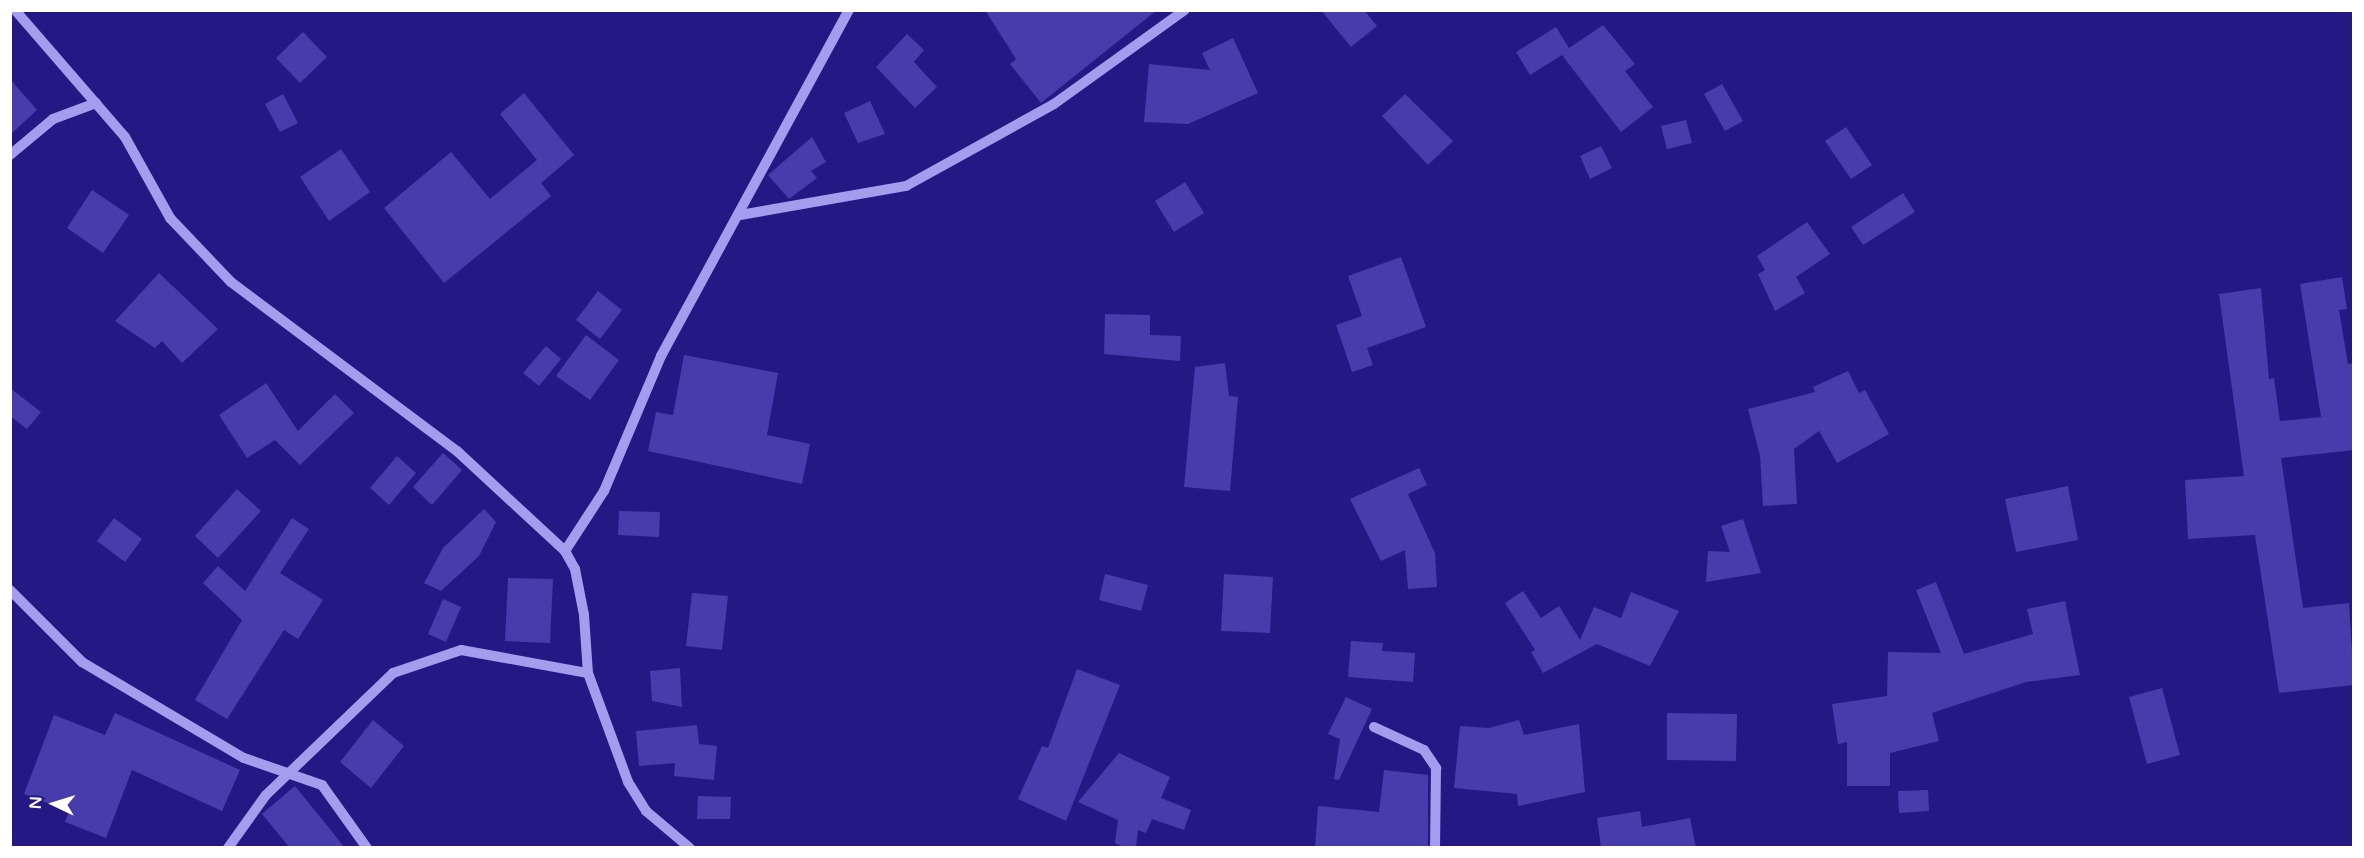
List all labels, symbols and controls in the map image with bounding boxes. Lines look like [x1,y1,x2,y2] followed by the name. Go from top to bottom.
[24,774,84,834] north arrow
[26,796,46,810] text: N

